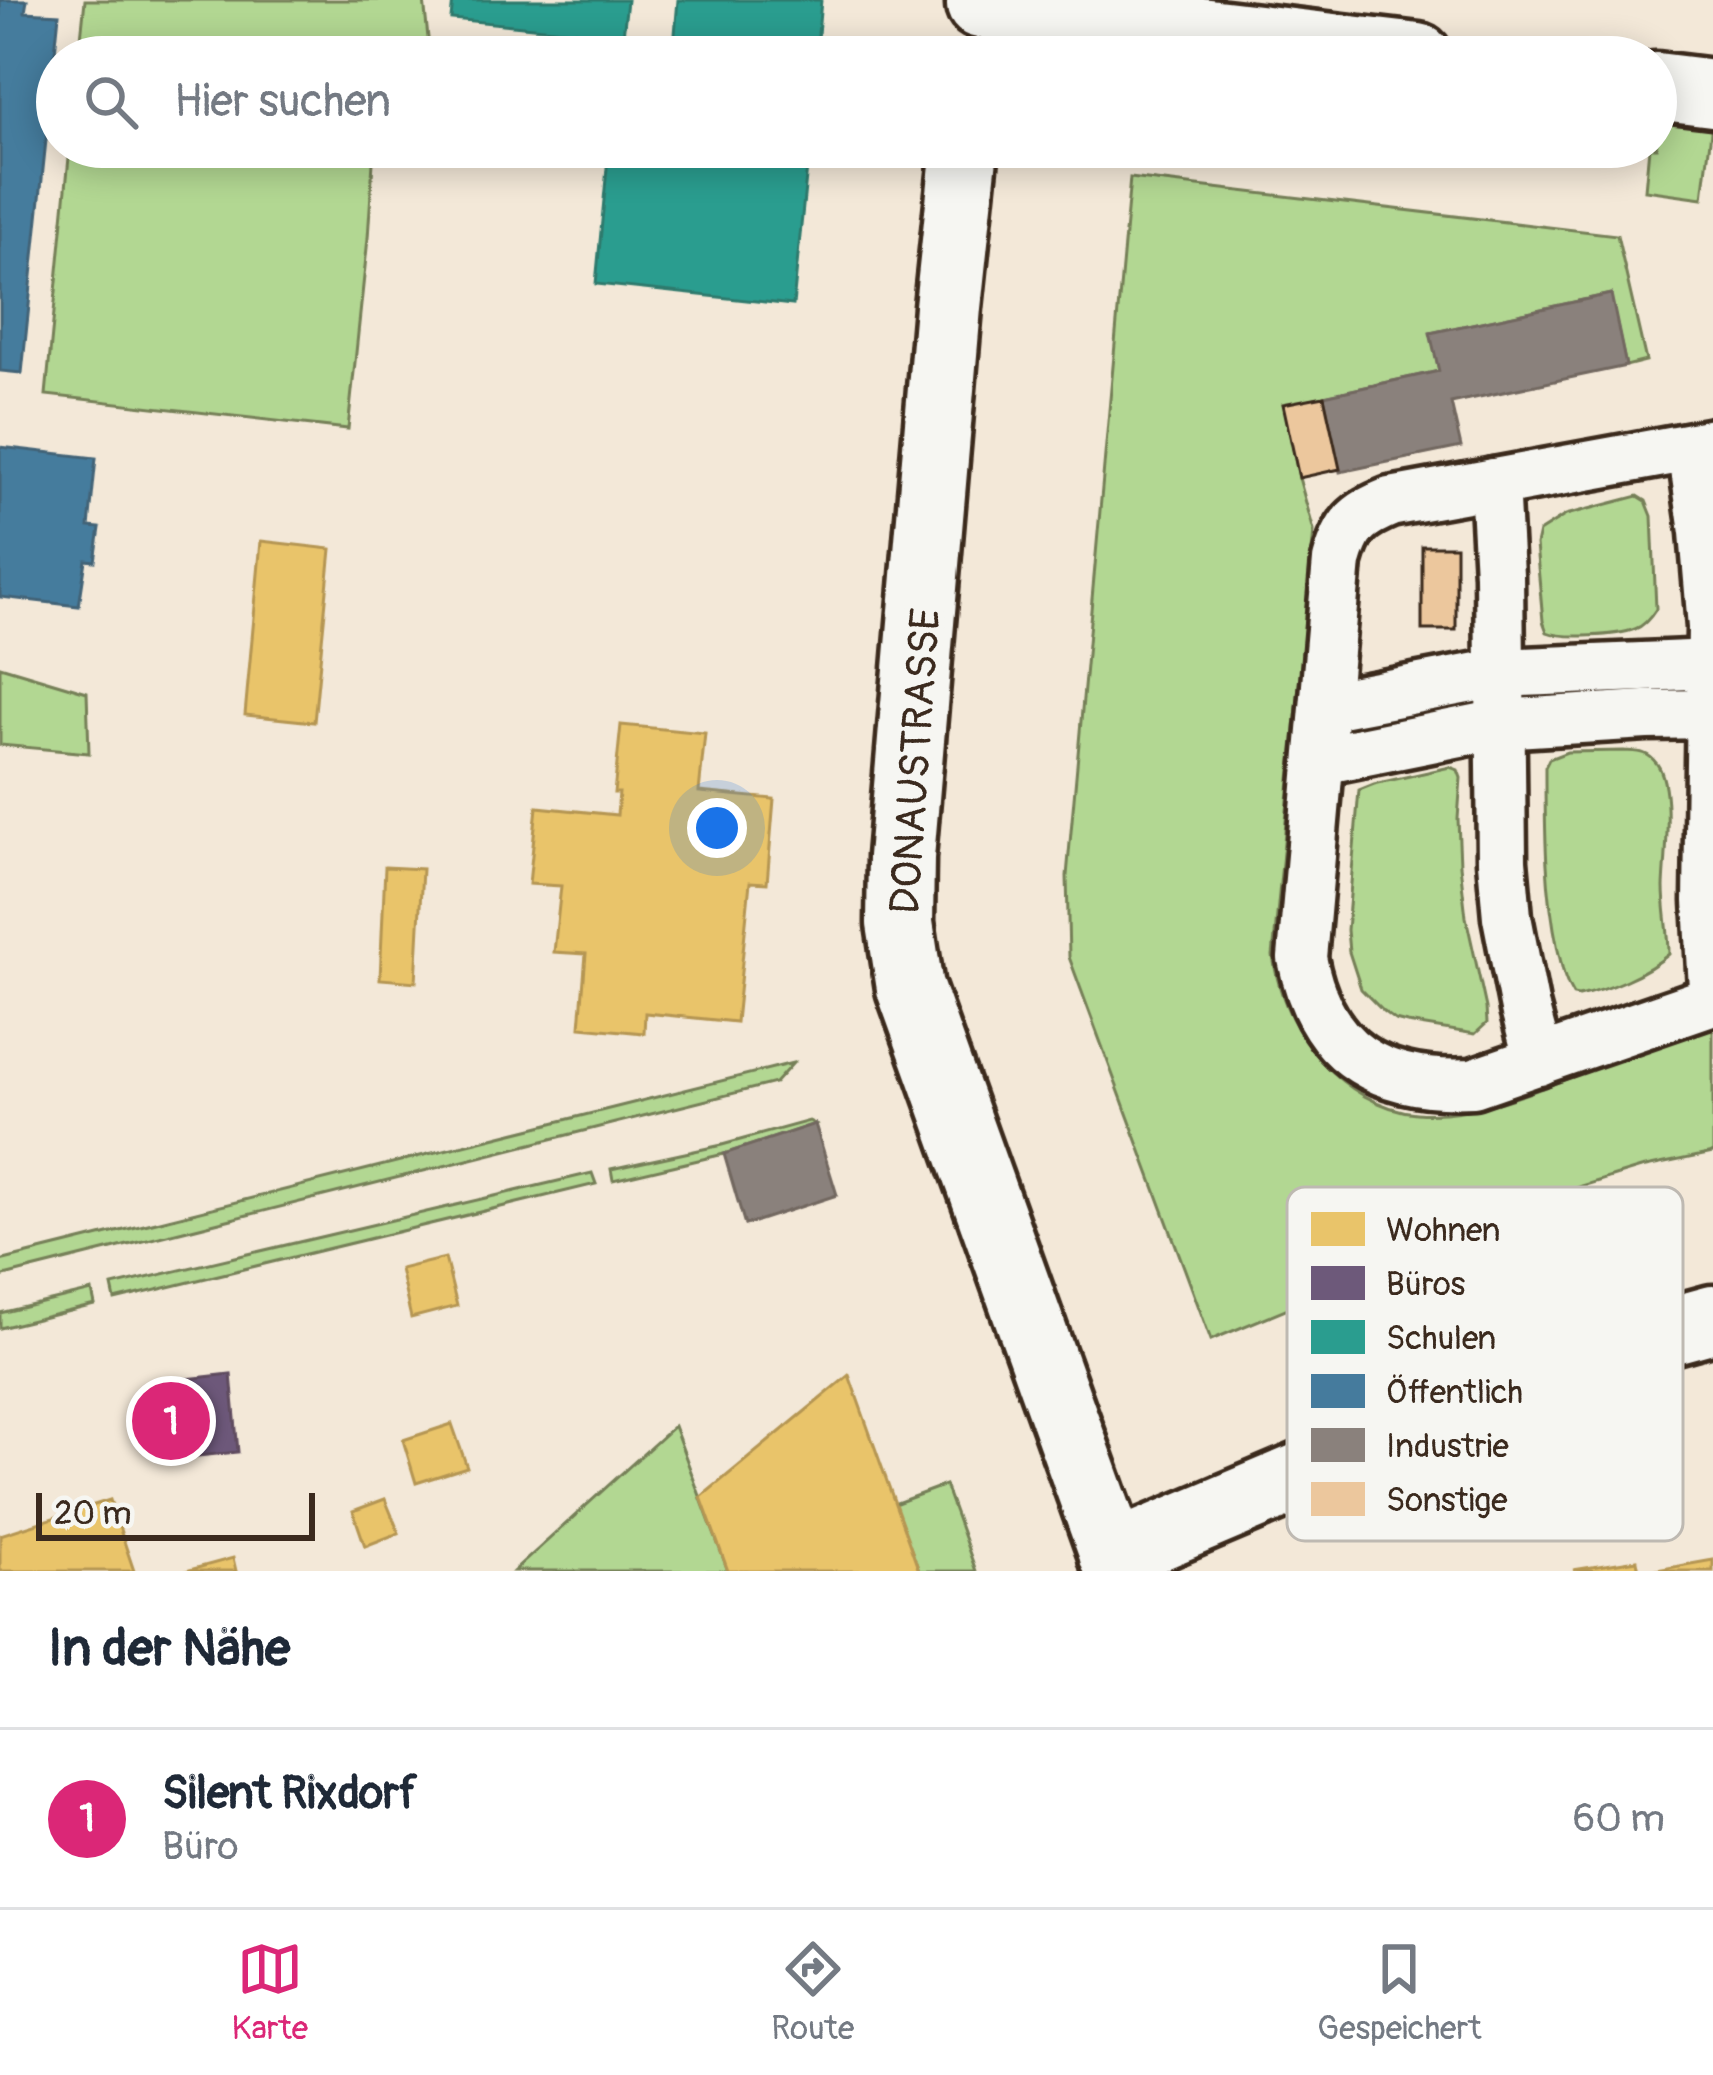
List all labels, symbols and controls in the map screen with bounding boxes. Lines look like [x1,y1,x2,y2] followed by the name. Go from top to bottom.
[36,36,1677,168] search box
[78,69,144,135] icon: search
[174,74,391,130] text: Hier suchen
[879,606,953,916] street label: DONAUSTRASSE
[687,798,747,858] your location
[1287,1187,1683,1541] legend
[1386,1210,1500,1251] text: Wohnen
[1386,1264,1466,1305] text: Büros
[1386,1318,1496,1359] text: Schulen
[1386,1372,1523,1413] text: Öffentlich
[132,1376,210,1466] pin: 1
[1386,1426,1509,1467] text: Industrie
[1386,1480,1507,1521] text: Sonstige
[36,1487,315,1540] scale bar
[54,1493,131,1534] text: 20 m
[48,1617,290,1681] text: In der Nähe
[162,1766,417,1822] text: Silent Rixdorf
[79,1794,95,1843] text: 1
[1573,1794,1665,1843] text: 60 m
[162,1822,238,1871] text: Büro
[232,1936,308,2049] tab: Karte
[771,1936,854,2049] tab: Route
[1317,1936,1481,2049] tab: Gespeichert

